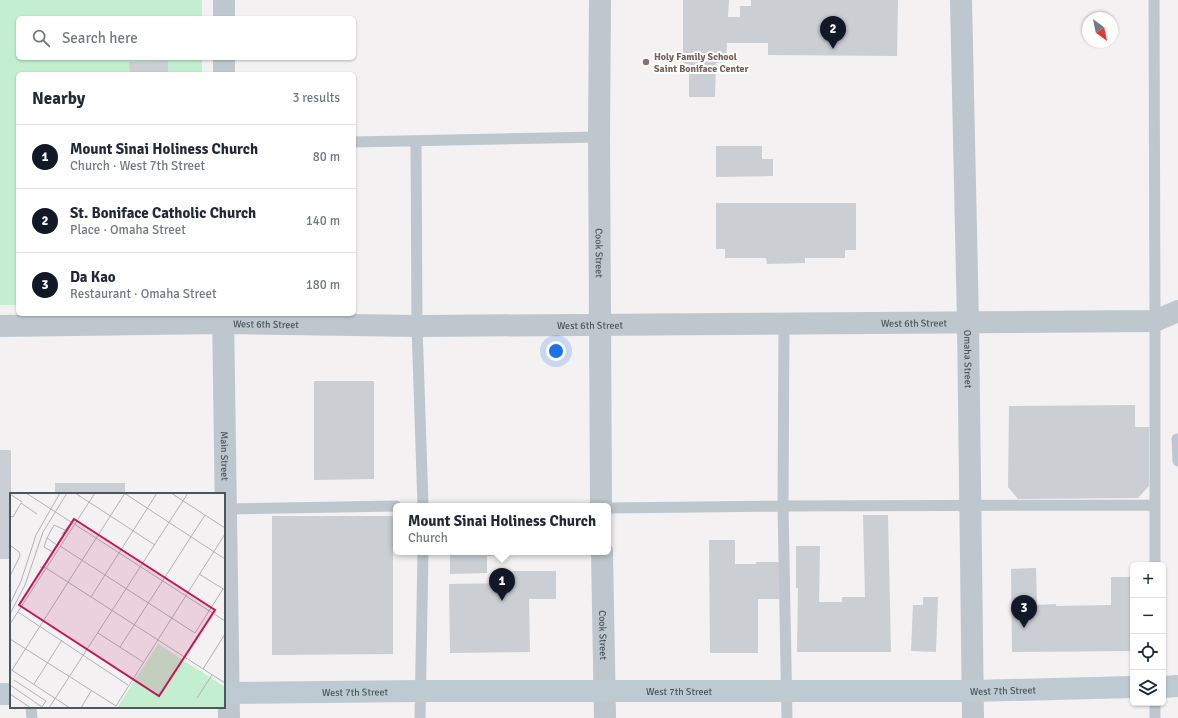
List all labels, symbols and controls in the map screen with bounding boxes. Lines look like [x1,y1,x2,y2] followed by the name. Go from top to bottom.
[1082,12,1118,48] north arrow
[16,16,356,60] search box
[820,16,846,49] pin: 2
[30,27,52,49] icon: search
[62,29,138,47] text: Search here
[654,51,749,75] place label: Holy Family School Saint Boniface Center
[641,57,651,67] marker: Holy Family School Saint Boniface Center
[32,88,85,109] text: Nearby
[292,90,340,106] text: 3 results
[70,140,258,158] text: Mount Sinai Holiness Church
[41,149,49,165] text: 1
[313,149,340,165] text: 80 m
[70,158,205,174] text: Church · West 7th Street
[70,204,256,222] text: St. Boniface Catholic Church
[41,213,49,229] text: 2
[306,213,340,229] text: 140 m
[70,222,186,238] text: Place · Omaha Street
[592,228,605,278] street label: Cook Street
[70,268,116,286] text: Da Kao
[41,277,49,293] text: 3
[306,277,340,293] text: 180 m
[70,286,217,302] text: Restaurant · Omaha Street
[881,317,947,330] street label: West 6th Street
[233,318,300,331] street label: West 6th Street
[557,320,623,332] street label: West 6th Street
[961,330,974,389] street label: Omaha Street
[546,341,566,361] your location
[218,431,230,481] street label: Main Street
[10,493,225,708] inset map
[393,503,611,555] popup
[408,512,596,530] text: Mount Sinai Holiness Church
[408,530,448,546] text: Church
[1130,562,1166,706] map controls
[1130,562,1166,598] button: +
[489,568,515,601] pin: 1
[1011,595,1037,628] pin: 3
[1130,598,1166,634] button: −
[596,610,609,660] street label: Cook Street
[1130,634,1166,670] button: locate
[1130,670,1166,706] button: layers
[970,684,1037,698] street label: West 7th Street
[322,686,389,699] street label: West 7th Street
[646,686,712,698] street label: West 7th Street

